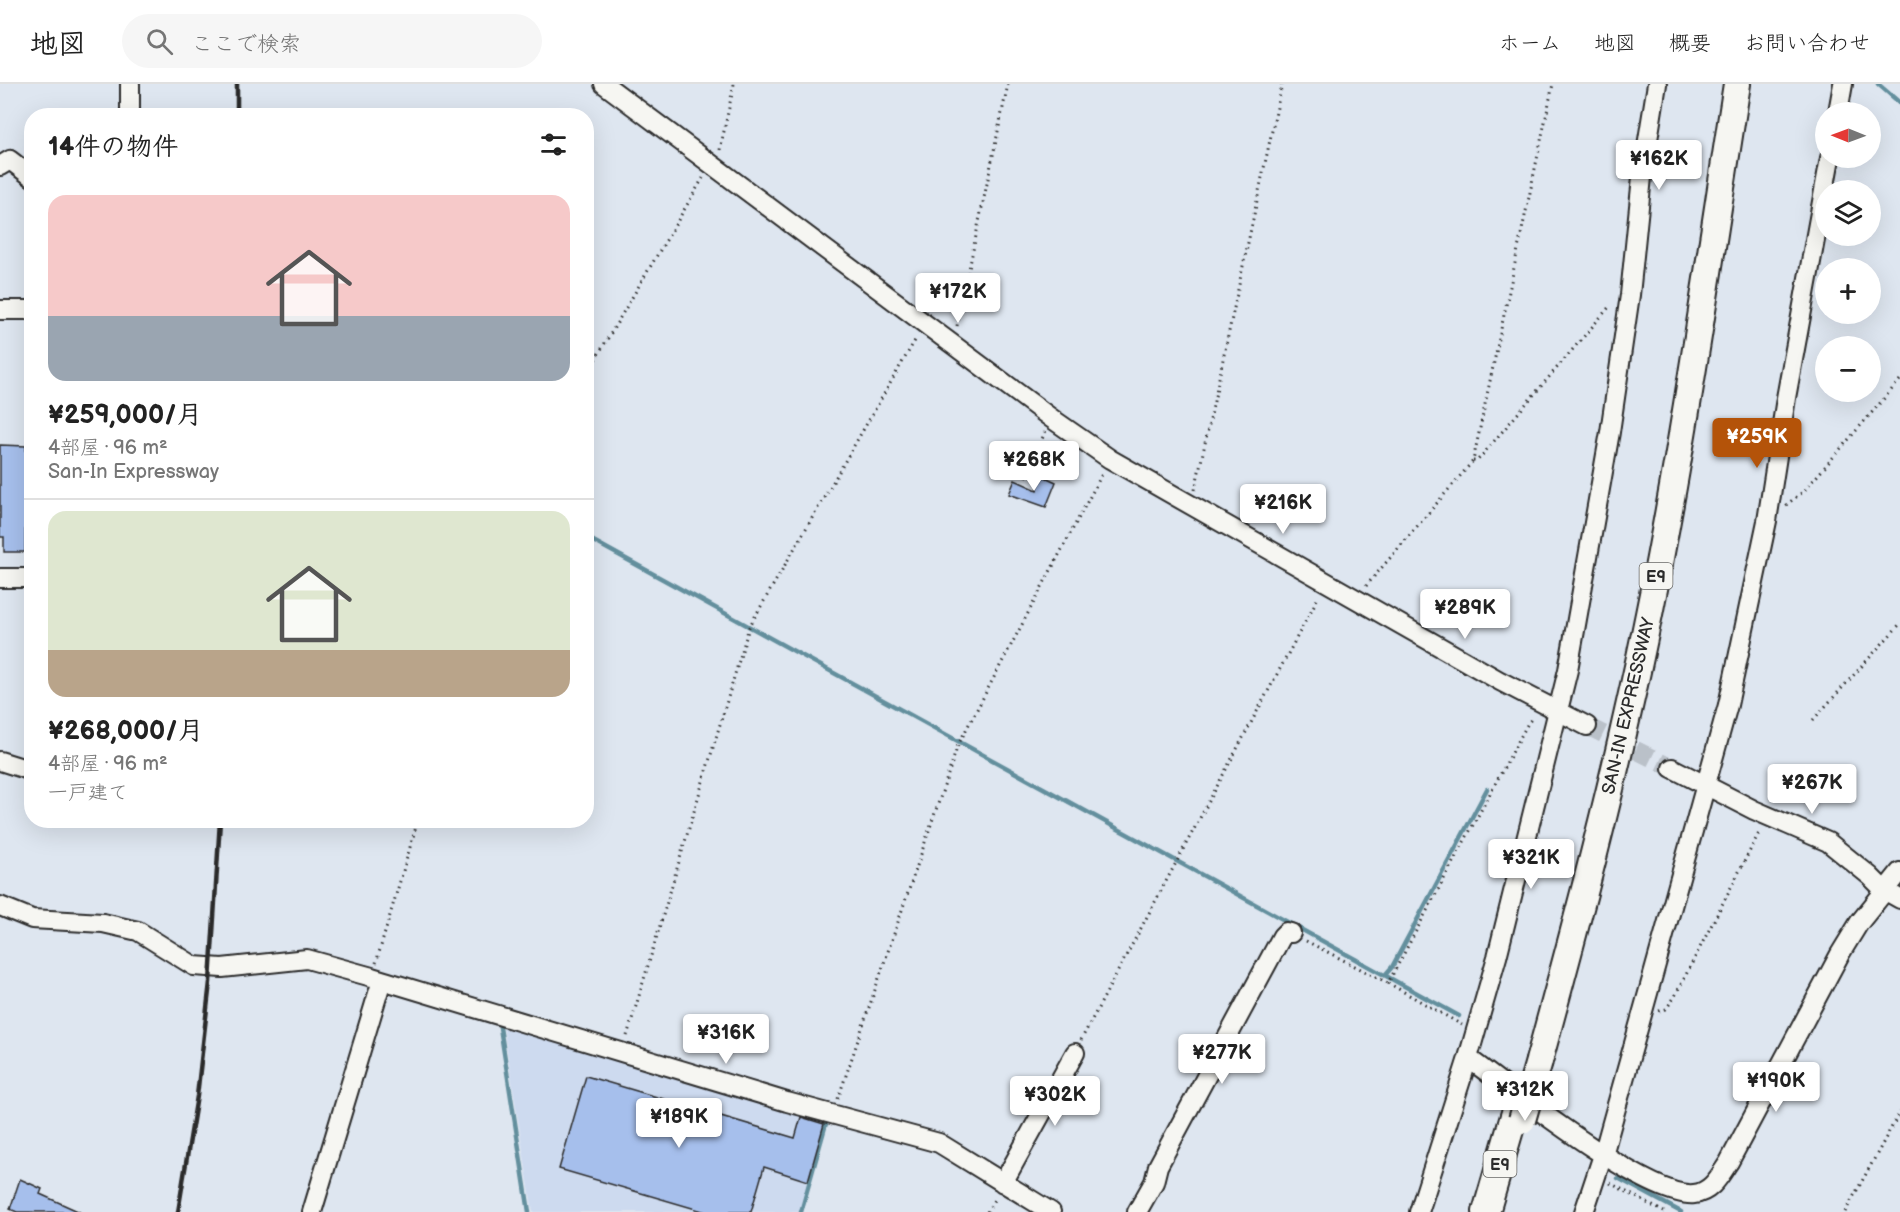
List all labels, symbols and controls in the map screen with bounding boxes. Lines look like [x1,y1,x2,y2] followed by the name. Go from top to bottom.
[122,14,542,68] search box
[143,25,176,58] icon: search
[30,28,86,61] text: 地図
[191,31,301,58] text: ここで検索
[1499,31,1561,56] text: ホーム
[1594,31,1636,56] text: 地図
[1669,31,1711,56] text: 概要
[1744,31,1870,56] text: お問い合わせ
[1815,102,1881,168] north arrow
[1815,102,1881,402] map controls
[537,128,570,161] icon: filters
[48,132,178,163] text: 14件の物件
[1617,140,1701,191] pin: ¥162K
[1630,147,1688,171] text: ¥162K
[1815,180,1881,246] button: layers
[255,234,363,342] icon: home
[1815,258,1881,324] button: +
[916,273,1000,324] pin: ¥172K
[929,280,987,304] text: ¥172K
[1815,336,1881,402] button: −
[48,400,203,431] text: ¥259,000/月
[1715,418,1799,469] pin: ¥259K
[1726,425,1788,449] text: ¥259K
[48,436,168,460] text: 4部屋 · 96 m²
[992,441,1076,492] pin: ¥268K
[1003,448,1065,472] text: ¥268K
[48,460,219,484] text: San-In Expressway
[1241,484,1325,535] pin: ¥216K
[1254,491,1312,515] text: ¥216K
[255,550,363,658] icon: home
[1640,563,1672,589] road number: E9
[1423,589,1507,640] pin: ¥289K
[1434,596,1496,620] text: ¥289K
[1598,615,1659,796] street label: SAN-IN EXPRESSWAY
[48,716,204,747] text: ¥268,000/月
[48,752,168,776] text: 4部屋 · 96 m²
[1770,764,1854,815] pin: ¥267K
[1781,771,1843,795] text: ¥267K
[48,781,128,805] text: 一戸建て
[1489,839,1573,890] pin: ¥321K
[1502,846,1560,870] text: ¥321K
[684,1014,768,1065] pin: ¥316K
[697,1021,755,1045] text: ¥316K
[1180,1034,1264,1085] pin: ¥277K
[1192,1041,1252,1065] text: ¥277K
[1734,1062,1818,1113] pin: ¥190K
[1747,1069,1805,1093] text: ¥190K
[1483,1071,1567,1122] pin: ¥312K
[1013,1076,1097,1127] pin: ¥302K
[1496,1078,1554,1102] text: ¥312K
[1024,1083,1086,1107] text: ¥302K
[637,1098,721,1149] pin: ¥189K
[650,1105,708,1129] text: ¥189K
[1484,1151,1516,1177] road number: E9

